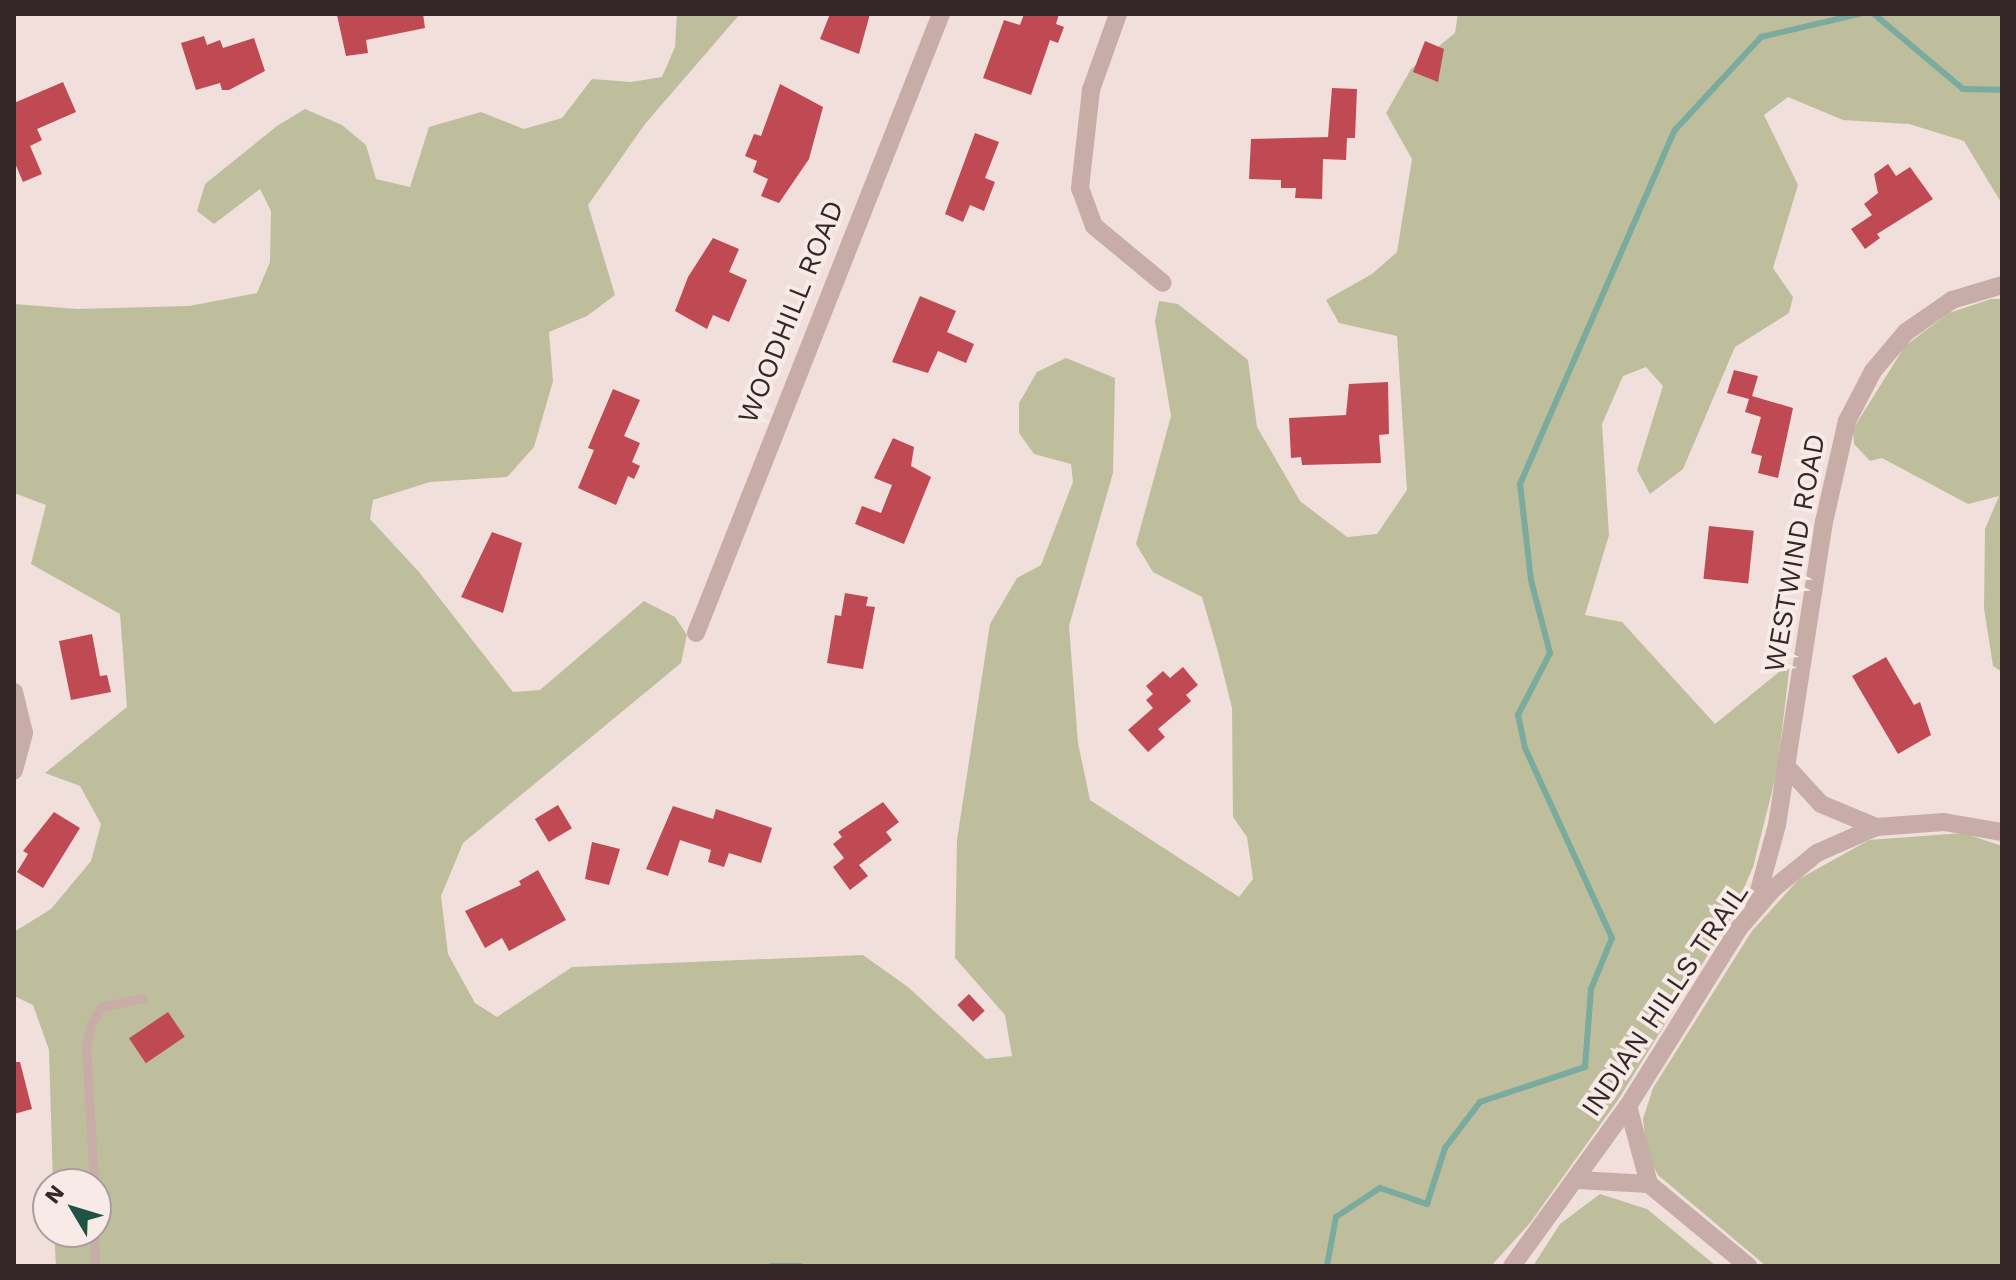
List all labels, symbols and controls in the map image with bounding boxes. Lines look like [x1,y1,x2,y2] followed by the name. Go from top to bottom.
[731,195,851,429] street label: WOODHILL ROAD
[1757,431,1833,675] street label: WESTWIND ROAD
[1574,877,1756,1123] street label: INDIAN HILLS TRAIL
[32,1168,112,1248] north arrow
[39,1180,69,1208] text: N

